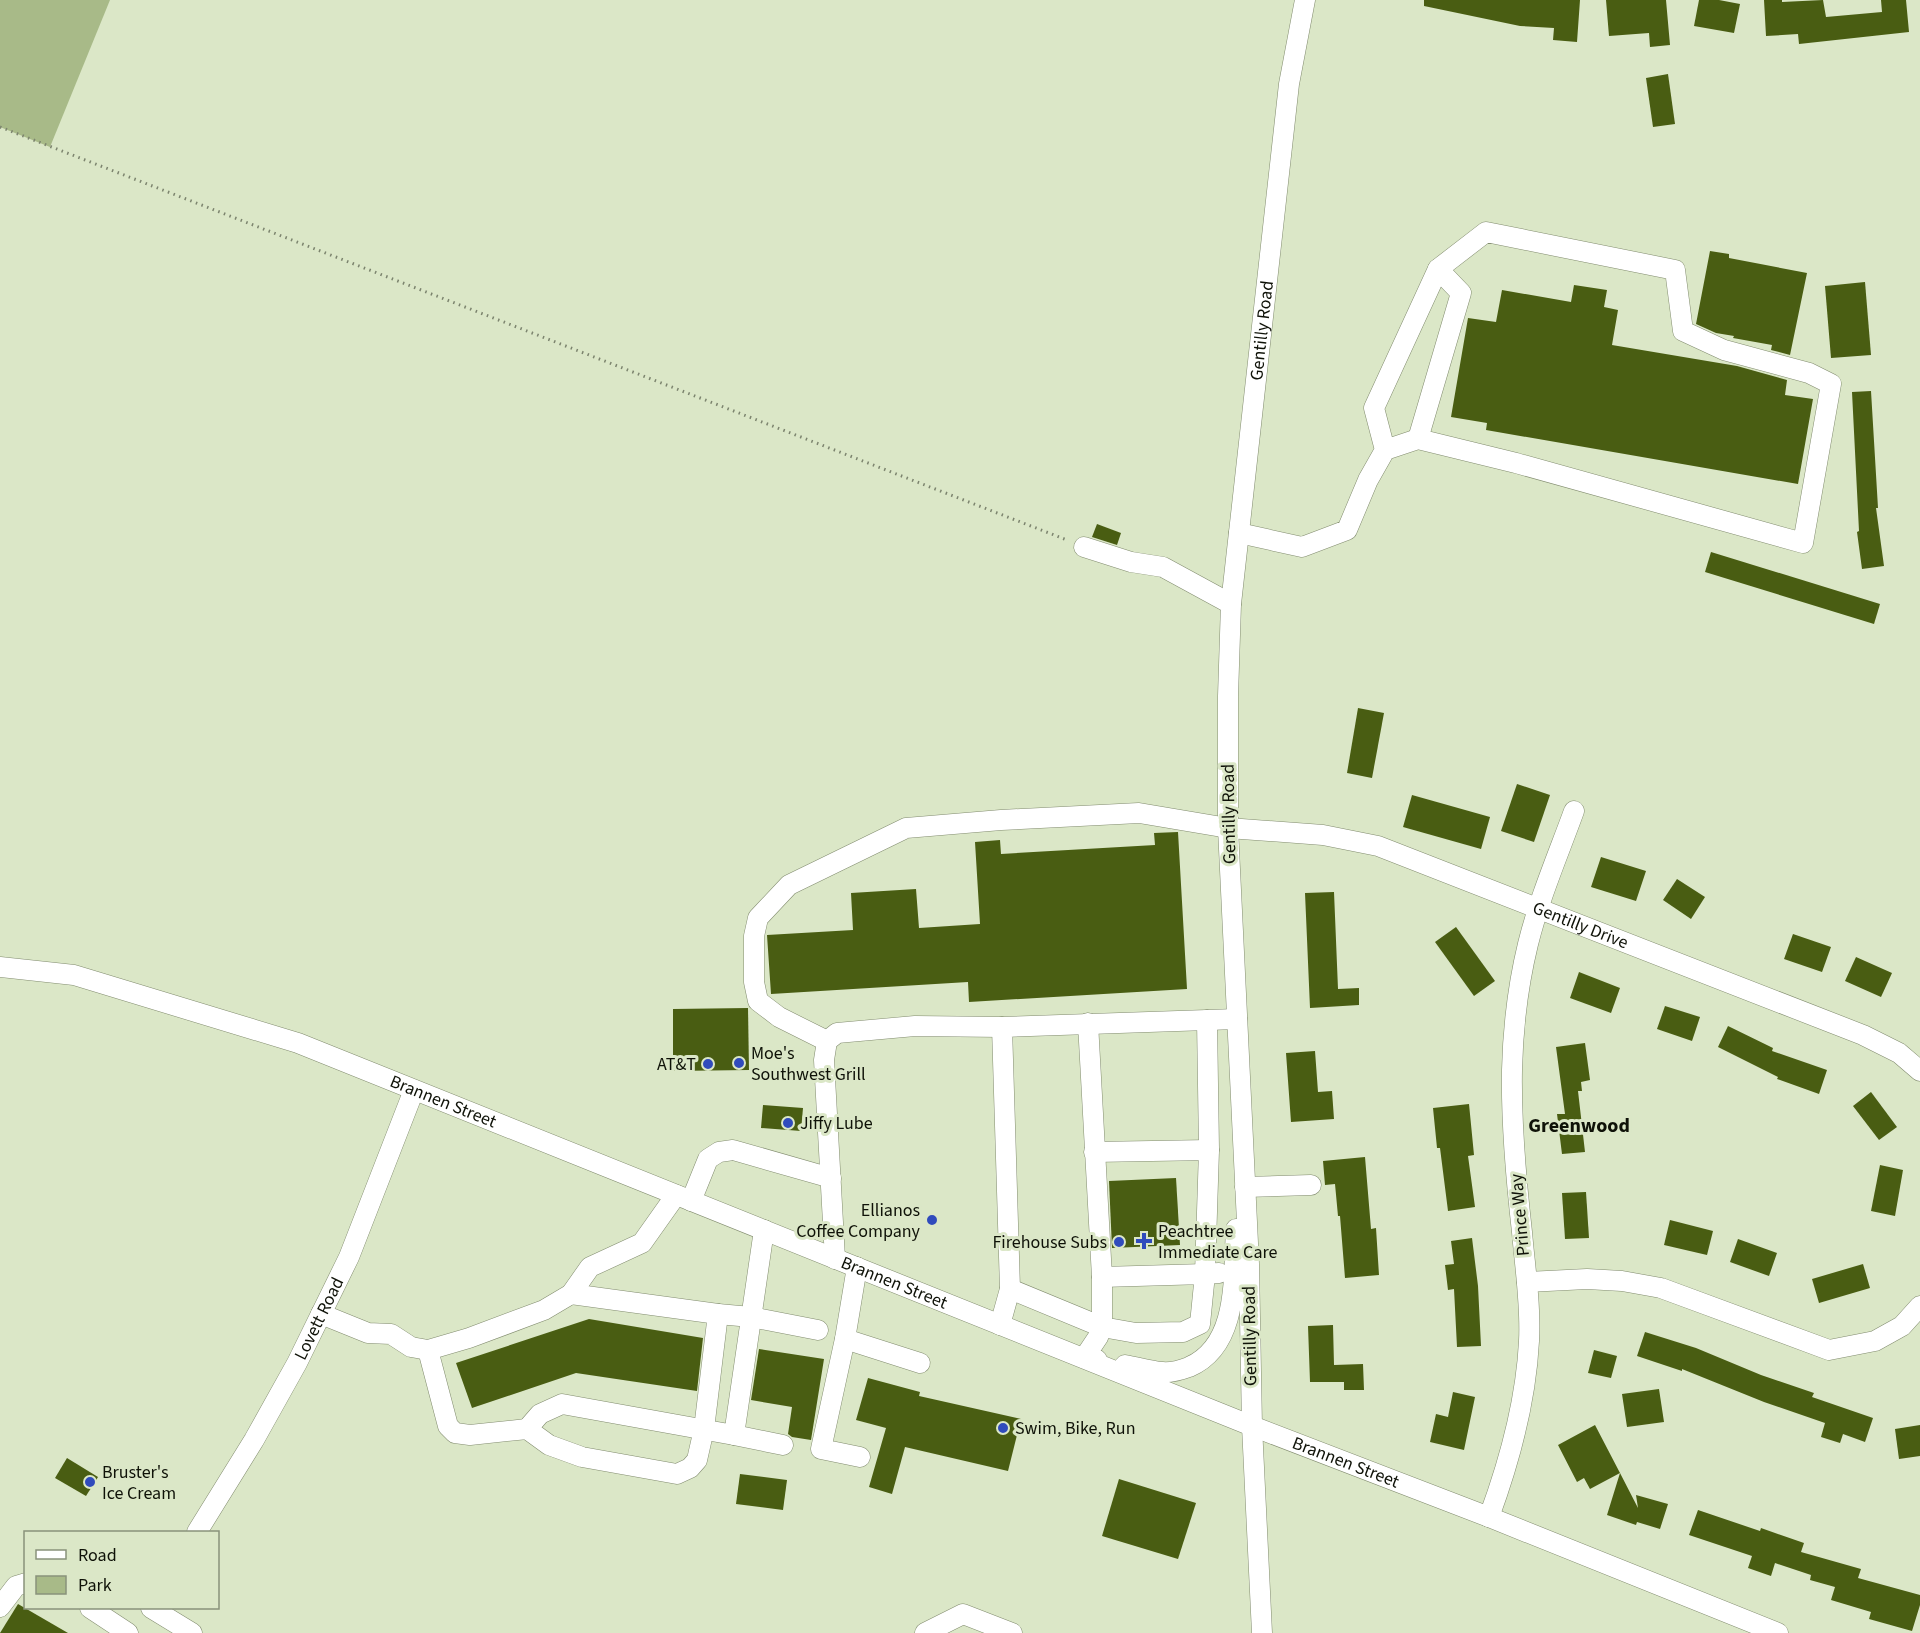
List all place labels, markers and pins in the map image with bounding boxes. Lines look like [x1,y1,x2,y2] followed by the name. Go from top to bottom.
[751,1041,866,1087] place label: Moe's Southwest Grill
[657,1052,696,1077] place label: AT&T
[732,1056,746,1070] marker: Moe's Southwest Grill
[701,1057,715,1071] marker: AT&T
[800,1111,873,1136] place label: Jiffy Lube
[781,1116,795,1130] marker: Jiffy Lube
[796,1198,921,1244] place label: Ellianos Coffee Company
[925,1213,939,1227] marker: Ellianos Coffee Company
[1158,1219,1278,1265] place label: Peachtree Immediate Care
[992,1230,1107,1255] place label: Firehouse Subs
[1135,1232,1153,1250] marker: Peachtree Immediate Care
[1112,1235,1126,1249] marker: Firehouse Subs
[1015,1416,1135,1441] place label: Swim, Bike, Run
[996,1421,1010,1435] marker: Swim, Bike, Run
[102,1460,176,1506] place label: Bruster's Ice Cream
[83,1475,97,1489] marker: Bruster's Ice Cream

